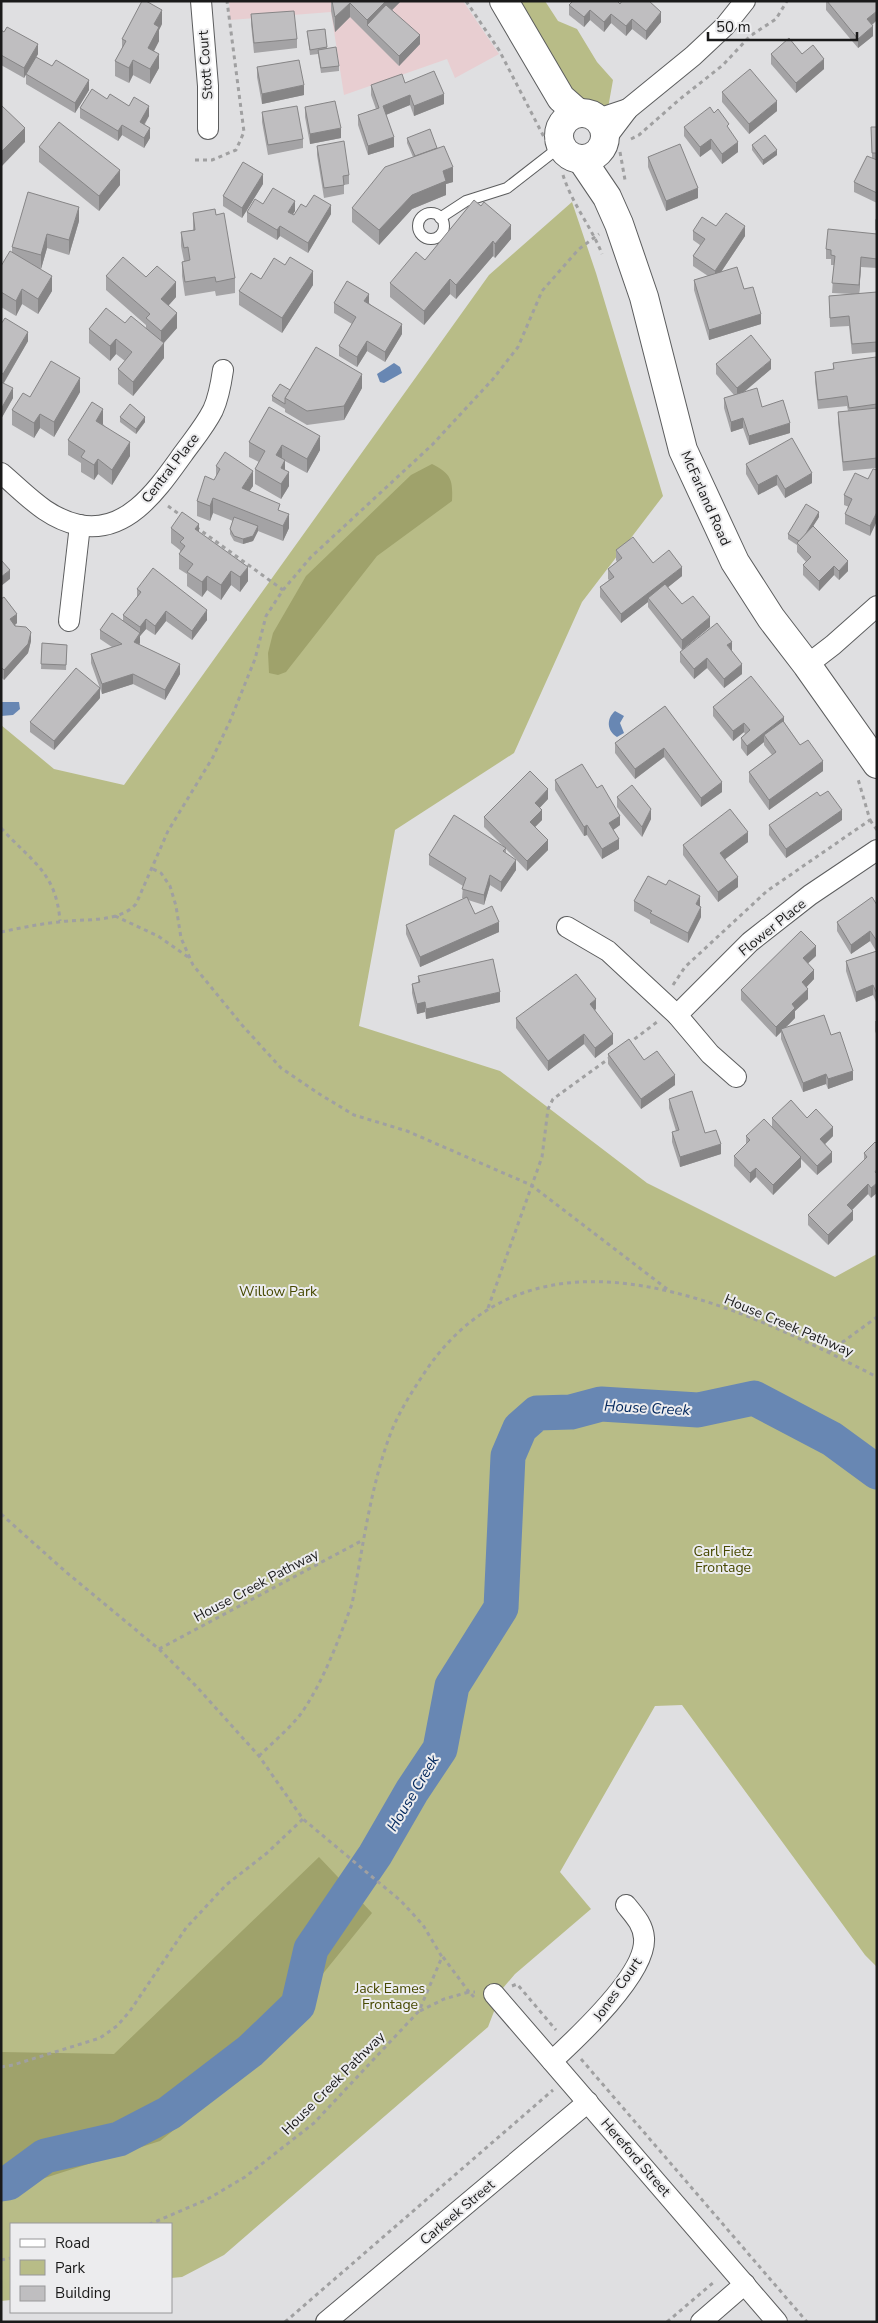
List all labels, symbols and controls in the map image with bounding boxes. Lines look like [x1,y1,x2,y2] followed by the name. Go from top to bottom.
[708,10,857,42] scale bar
[716,17,751,37] text: 50 m
[194,30,217,100] street label: Stott Court
[137,430,204,507] street label: Central Place
[676,448,735,549] street label: McFarland Road
[735,894,810,960] street label: Flower Place
[239,1282,318,1301] park label: Willow Park
[721,1290,857,1362] street label: House Creek Pathway
[604,1396,691,1420] water label: House Creek
[693,1542,753,1577] park label: Carl Fietz Frontage
[190,1544,323,1626] street label: House Creek Pathway
[382,1751,444,1835] water label: House Creek
[588,1954,646,2025] street label: Jones Court
[354,1979,426,2014] park label: Jack Eames Frontage
[278,2027,390,2139] street label: House Creek Pathway
[596,2114,675,2200] street label: Hereford Street
[416,2175,499,2249] street label: Carkeek Street
[10,2223,172,2313] legend
[55,2233,90,2253] text: Road
[55,2258,85,2278] text: Park
[55,2283,111,2303] text: Building

